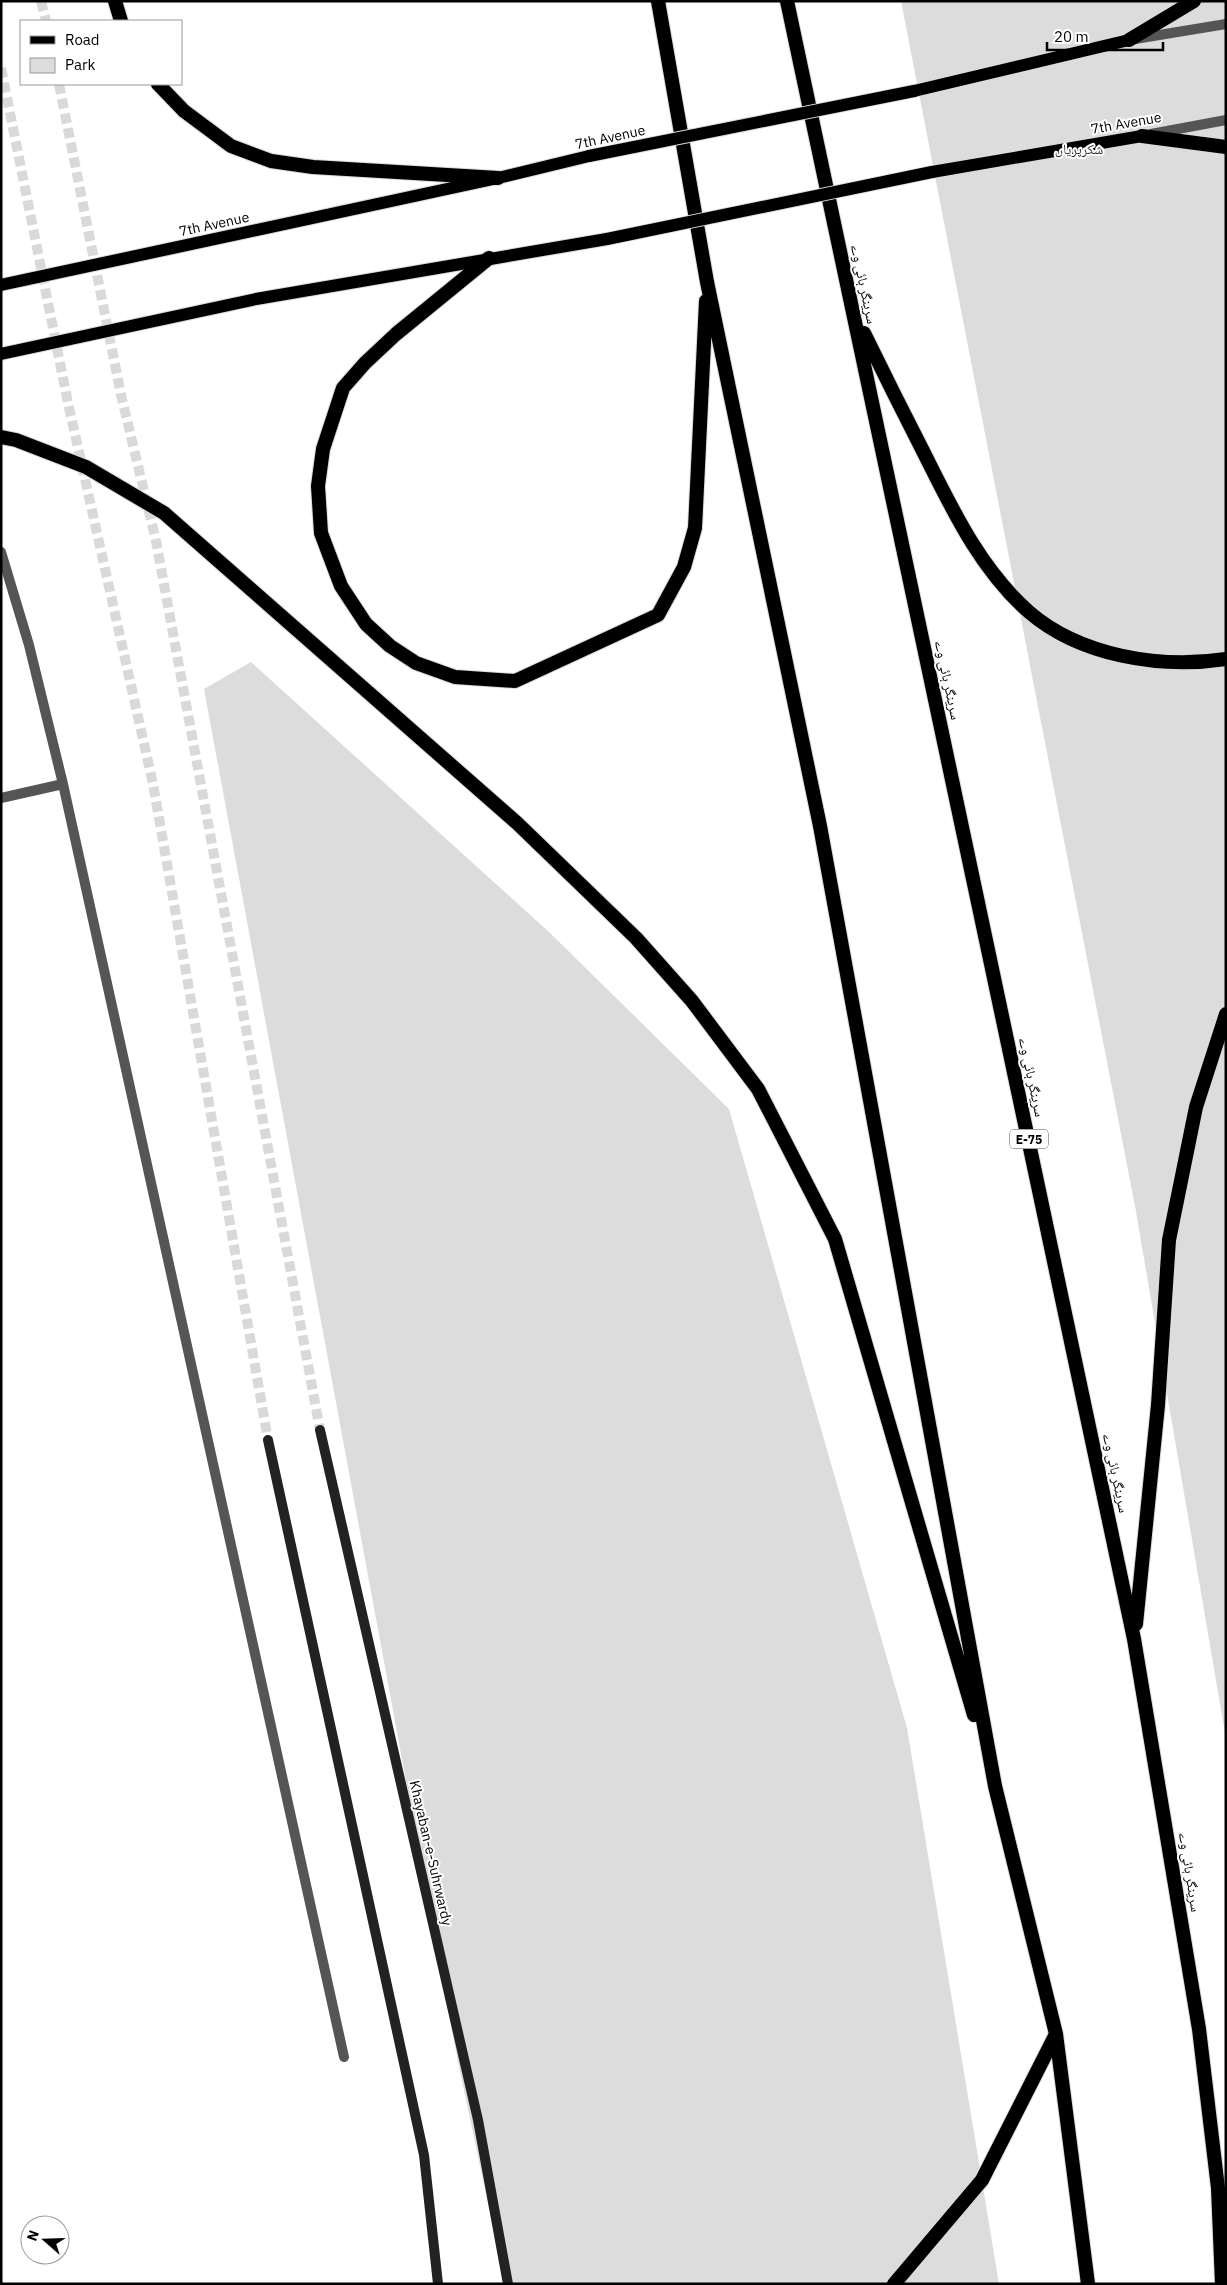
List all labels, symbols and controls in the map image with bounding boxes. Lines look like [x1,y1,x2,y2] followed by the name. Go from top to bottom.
[20,20,182,85] legend
[1047,20,1163,52] scale bar
[1054,27,1089,46] text: 20 m
[65,30,100,49] text: Road
[65,55,95,74] text: Park
[1089,108,1163,138] street label: 7th Avenue
[573,121,647,153] street label: 7th Avenue
[1055,140,1103,158] park label: شکرپریاں
[177,208,251,240] street label: 7th Avenue
[847,243,881,325] street label: سرینگر ہائی وے
[931,639,965,721] street label: سرینگر ہائی وے
[1015,1036,1049,1118] street label: سرینگر ہائی وے
[1010,1130,1048,1148] road number: E-75
[1099,1432,1133,1514] street label: سرینگر ہائی وے
[406,1779,456,1927] street label: Khayaban-e-Suhrwardy
[1175,1831,1205,1913] street label: سرینگر ہائی وے
[20,2215,70,2265] north arrow
[23,2228,43,2243] text: N

